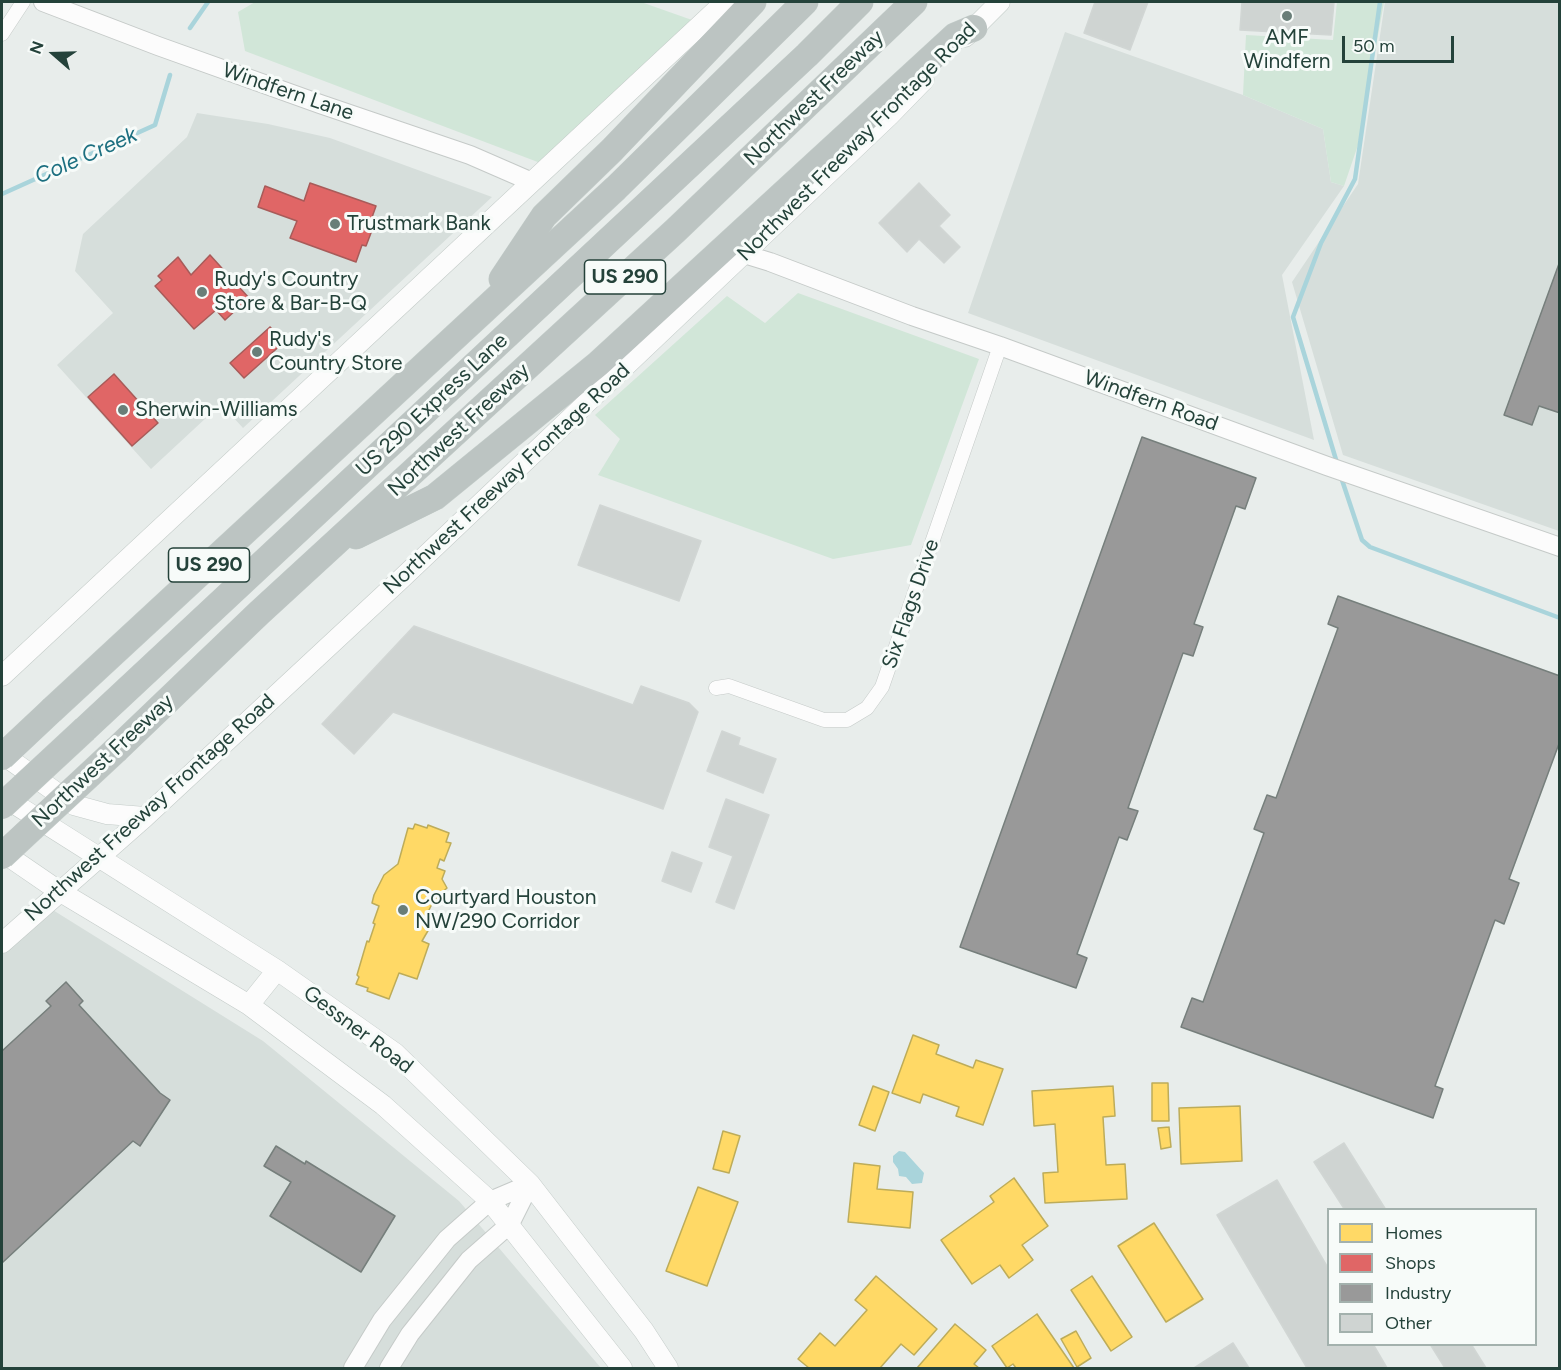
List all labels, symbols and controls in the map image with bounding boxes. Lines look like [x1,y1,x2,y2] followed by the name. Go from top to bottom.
[1280,9,1294,23] marker: AMF Windfern
[732,17,982,267] street label: Northwest Freeway Frontage Road
[24,24,84,84] north arrow
[1345,24,1458,62] scale bar
[739,25,889,171] street label: Northwest Freeway
[1243,25,1331,75] place label: AMF Windfern
[1353,35,1395,57] text: 50 m
[26,39,48,57] text: N
[219,58,357,126] street label: Windfern Lane
[31,122,141,190] water label: Cole Creek
[347,211,491,237] place label: Trustmark Bank
[328,217,342,231] marker: Trustmark Bank
[584,260,666,294] road number: US 290
[214,267,367,317] place label: Rudy's Country Store & Bar-B-Q
[195,285,209,299] marker: Rudy's Country Store & Bar-B-Q
[269,327,403,377] place label: Rudy's Country Store
[351,328,513,482] street label: US 290 Express Lane
[250,345,264,359] marker: Rudy's Country Store
[379,358,635,600] street label: Northwest Freeway Frontage Road
[383,358,535,502] street label: Northwest Freeway
[1081,365,1221,437] street label: Windfern Road
[135,397,297,423] place label: Sherwin-Williams
[116,403,130,417] marker: Sherwin-Williams
[877,536,945,672] street label: Six Flags Drive
[168,548,250,582] road number: US 290
[20,689,280,927] street label: Northwest Freeway Frontage Road
[27,689,179,833] street label: Northwest Freeway
[415,885,596,935] place label: Courtyard Houston NW/290 Corridor
[396,903,410,917] marker: Courtyard Houston NW/290 Corridor
[298,981,418,1079] street label: Gessner Road
[1327,1208,1537,1346] legend
[1385,1222,1443,1244] text: Homes
[1385,1252,1436,1274] text: Shops
[1385,1282,1451,1304] text: Industry
[1385,1312,1432,1334] text: Other

